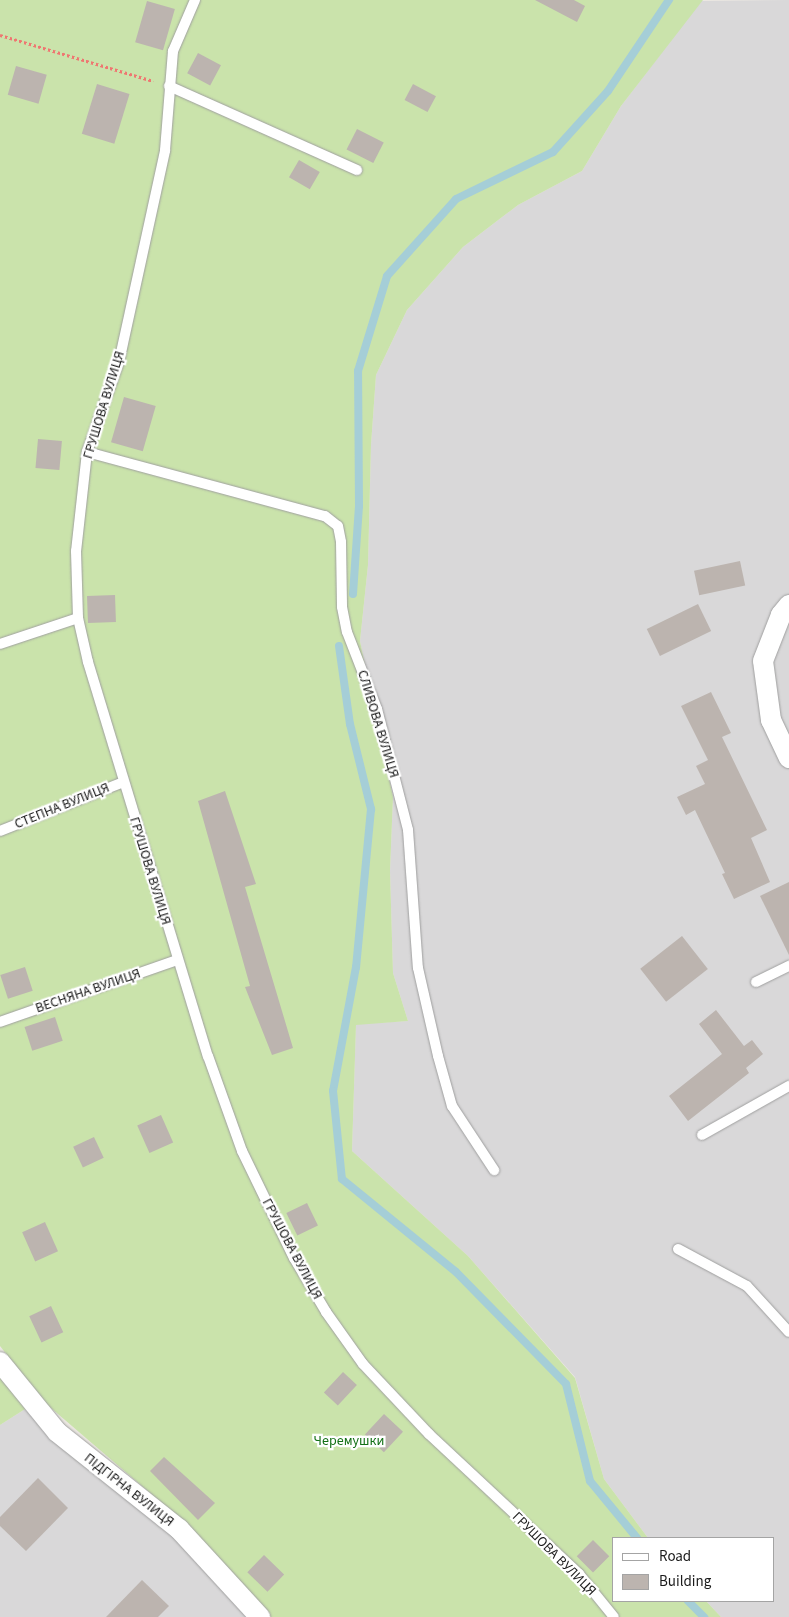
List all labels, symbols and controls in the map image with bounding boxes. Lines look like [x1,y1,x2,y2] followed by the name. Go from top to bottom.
[80,349,128,461] street label: ГРУШОВА ВУЛИЦЯ
[354,668,402,780] street label: СЛИВОВА ВУЛИЦЯ
[12,779,112,833] street label: СТЕПНА ВУЛИЦЯ
[126,815,174,927] street label: ГРУШОВА ВУЛИЦЯ
[33,965,143,1017] street label: ВЕСНЯНА ВУЛИЦЯ
[258,1196,326,1302] street label: ГРУШОВА ВУЛИЦЯ
[314,1433,384,1449] park label: Черемушки
[81,1450,177,1530] street label: ПІДГІРНА ВУЛИЦЯ
[509,1509,599,1599] street label: ГРУШОВА ВУЛИЦЯ
[612,1537,774,1602] legend
[659,1546,691,1567] text: Road
[659,1571,711,1592] text: Building

